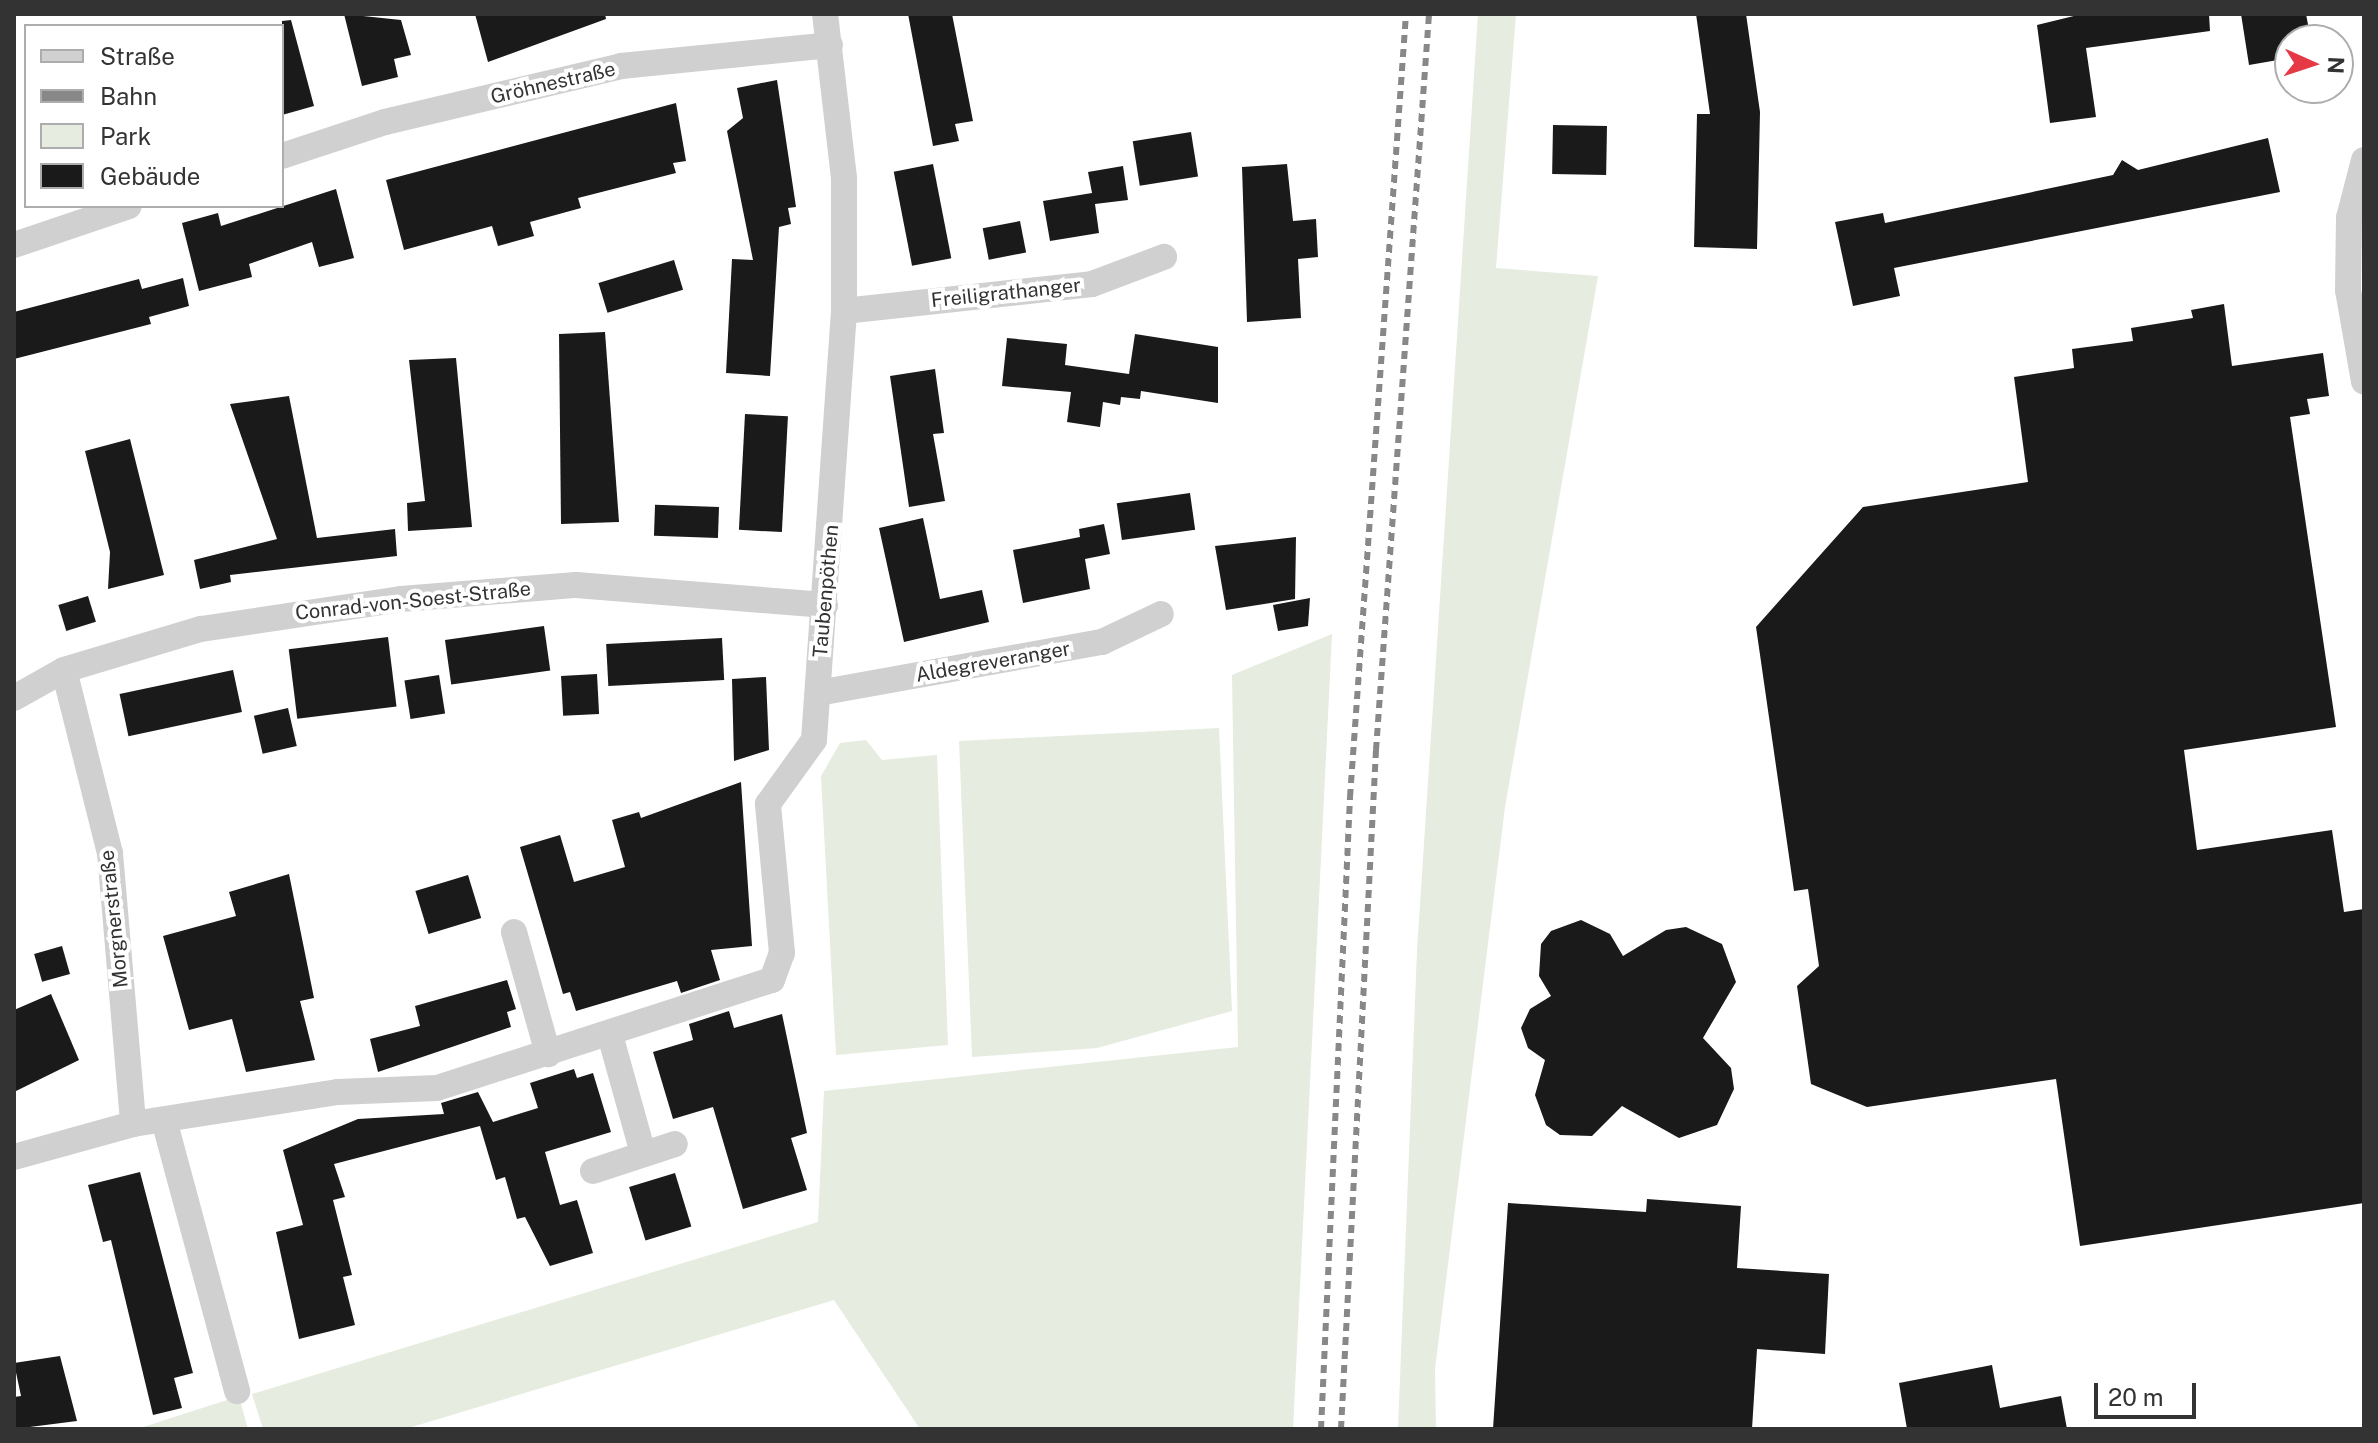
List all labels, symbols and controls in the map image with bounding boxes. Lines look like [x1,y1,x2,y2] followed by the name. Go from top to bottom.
[24,24,284,208] legend
[2274,24,2354,104] north arrow
[100,42,175,70] text: Straße
[2323,56,2349,74] text: N
[488,57,618,109] street label: Gröhnestraße
[100,82,157,110] text: Bahn
[100,122,151,150] text: Park
[100,162,200,190] text: Gebäude
[930,273,1082,313] street label: Freiligrathanger
[808,524,844,658] street label: Taubenpöthen
[294,577,532,625] street label: Conrad-von-Soest-Straße
[914,637,1072,687] street label: Aldegreveranger
[95,849,133,989] street label: Morgnerstraße
[2098,1367,2200,1417] scale bar
[2108,1383,2164,1411] text: 20 m

